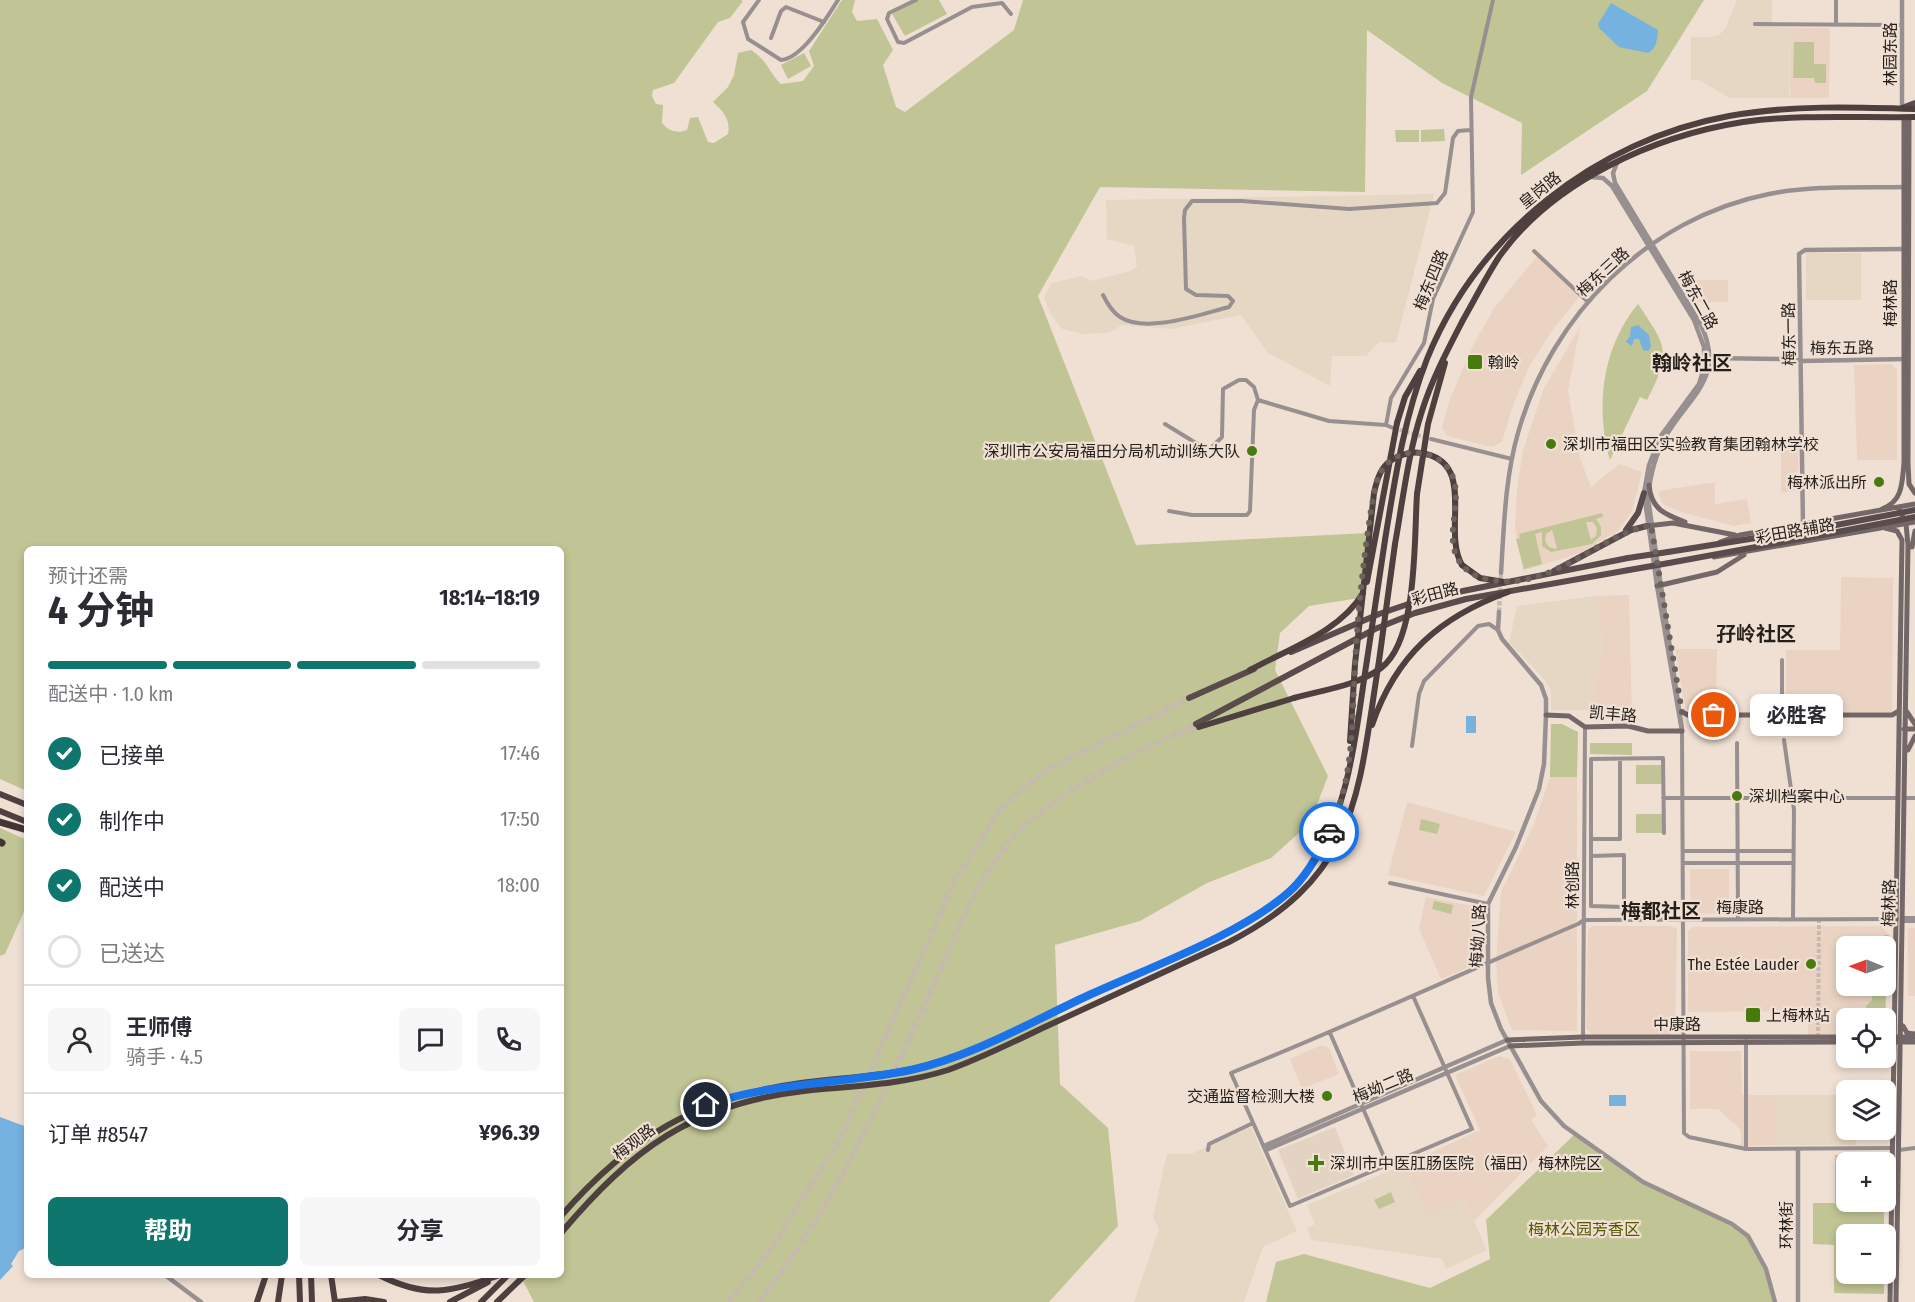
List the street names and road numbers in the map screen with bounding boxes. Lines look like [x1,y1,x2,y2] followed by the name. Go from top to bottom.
[1881,22,1900,86] street label: 林园东路
[1515,168,1565,212] street label: 皇岗路
[1573,243,1633,301] street label: 梅东三路
[1410,247,1452,313] street label: 梅东四路
[1674,267,1722,333] street label: 梅东二路
[1881,279,1900,327] street label: 梅林路
[1779,302,1799,366] street label: 梅东一路
[1810,338,1874,358] street label: 梅东五路
[1754,515,1836,547] street label: 彩田路辅路
[1409,579,1461,609] street label: 彩田路
[1588,702,1638,726] street label: 凯丰路
[1563,861,1582,909] street label: 林创路
[1879,879,1899,927] street label: 梅林路
[1716,898,1764,917] street label: 梅康路
[1467,904,1489,968] street label: 梅坳八路
[1653,1015,1701,1034] street label: 中康路
[1350,1065,1416,1107] street label: 梅坳二路
[609,1120,659,1164] street label: 梅观路
[1777,1201,1796,1249] street label: 环林街

